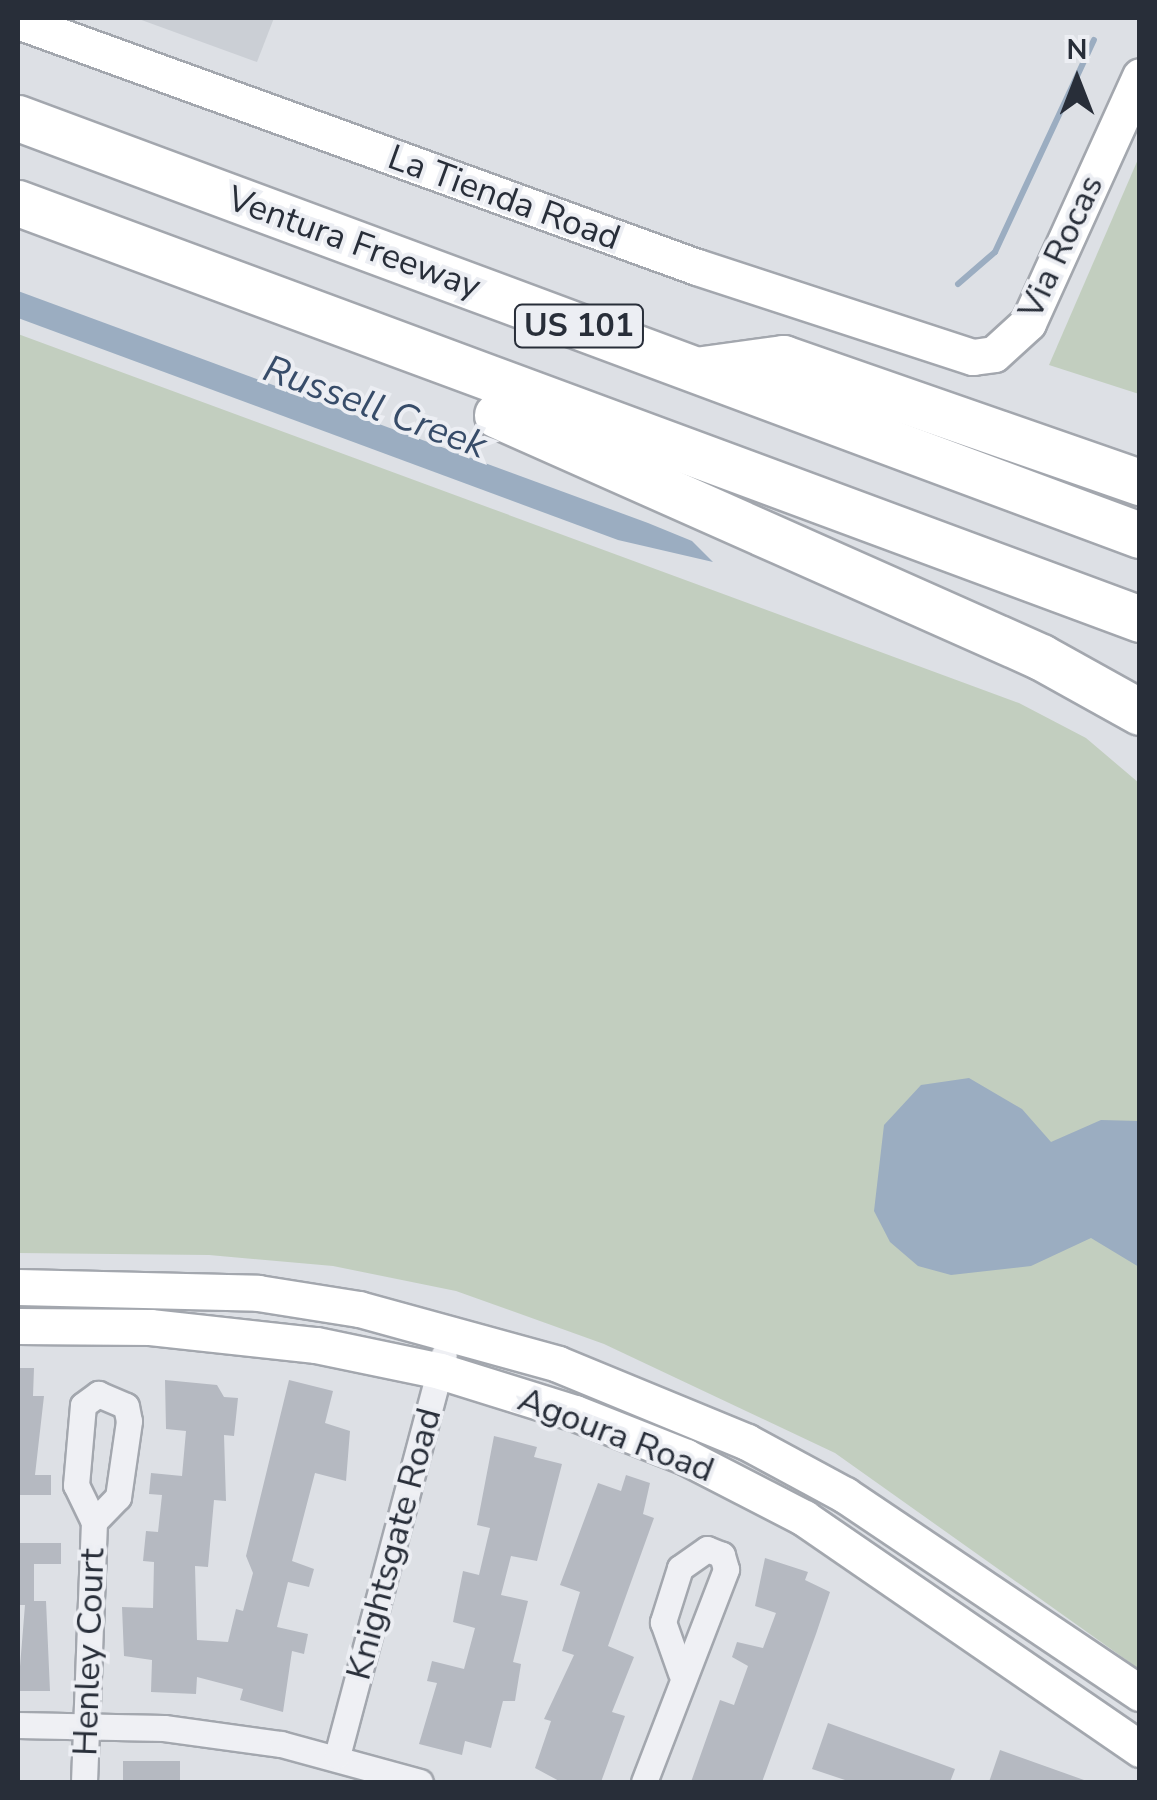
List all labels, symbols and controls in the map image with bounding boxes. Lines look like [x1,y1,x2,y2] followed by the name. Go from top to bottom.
[1027,30,1127,130] north arrow
[1067,31,1087,69] text: N
[382,137,626,259] street label: La Tienda Road
[1009,168,1113,326] street label: Via Rocas
[222,178,486,308] street label: Ventura Freeway
[512,299,646,353] road number: US 101
[257,346,493,468] water label: Russell Creek
[512,1378,720,1492] street label: Agoura Road
[338,1404,450,1684] street label: Knightsgate Road
[64,1547,114,1757] street label: Henley Court

